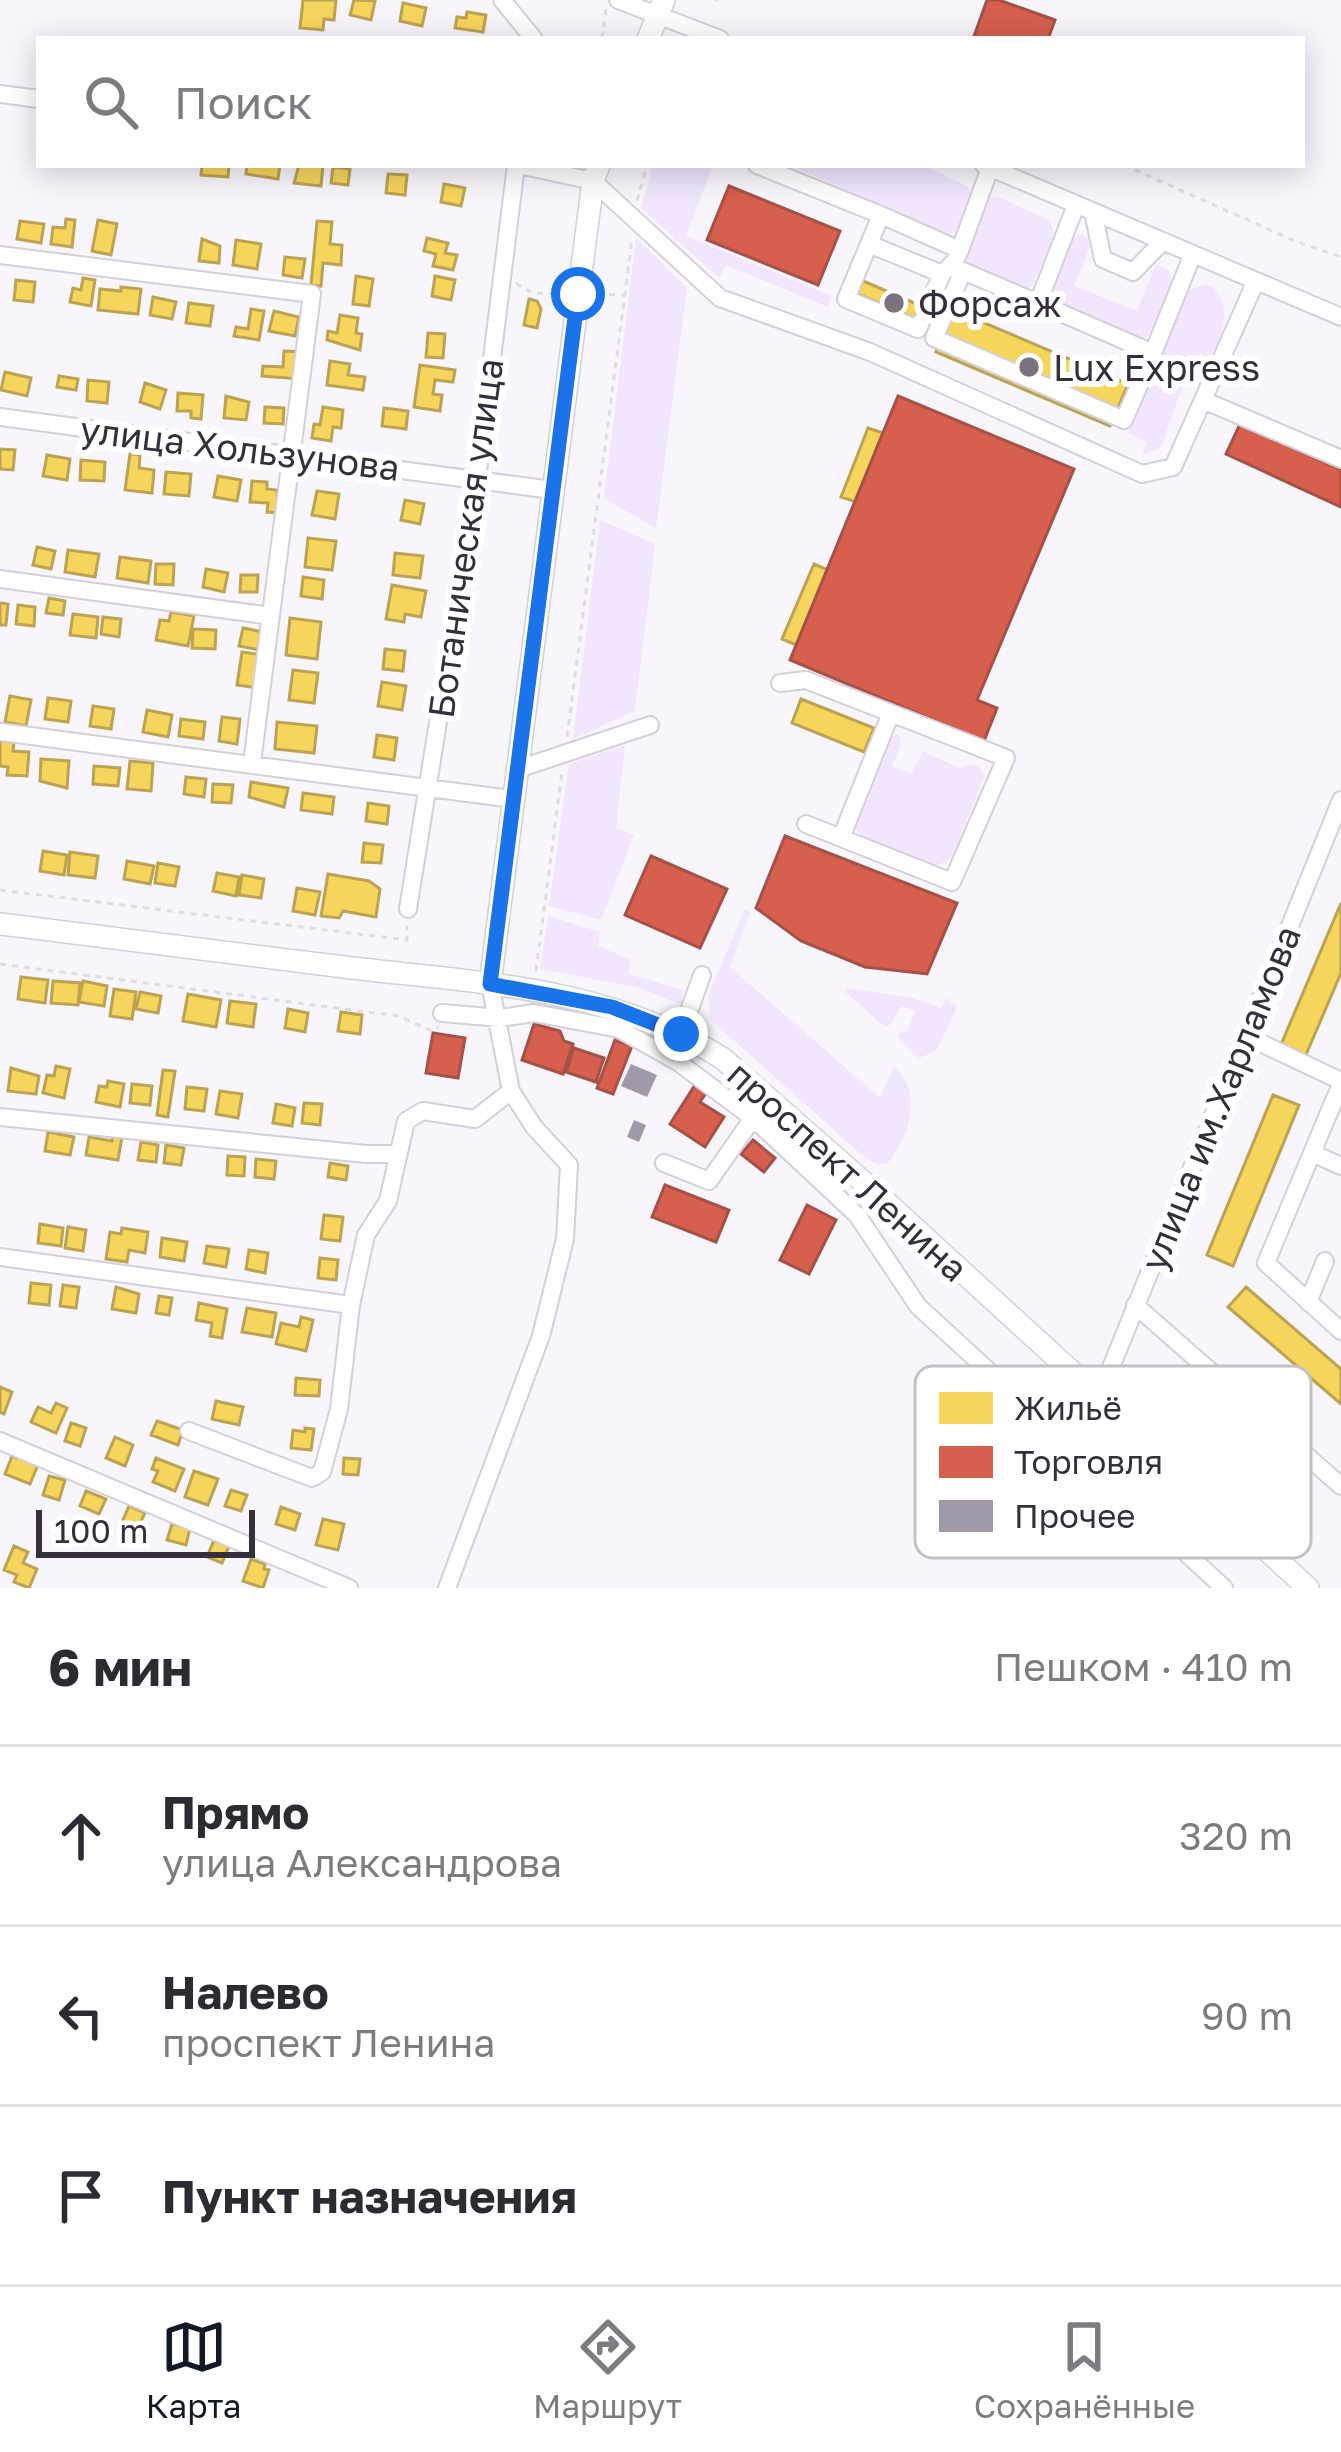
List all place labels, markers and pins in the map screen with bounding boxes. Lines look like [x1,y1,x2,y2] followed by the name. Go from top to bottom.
[918,282,1061,325] place label: Форсаж
[881,290,907,316] marker: Форсаж
[1053,346,1260,389] place label: Lux Express
[1016,354,1042,380] marker: Lux Express

